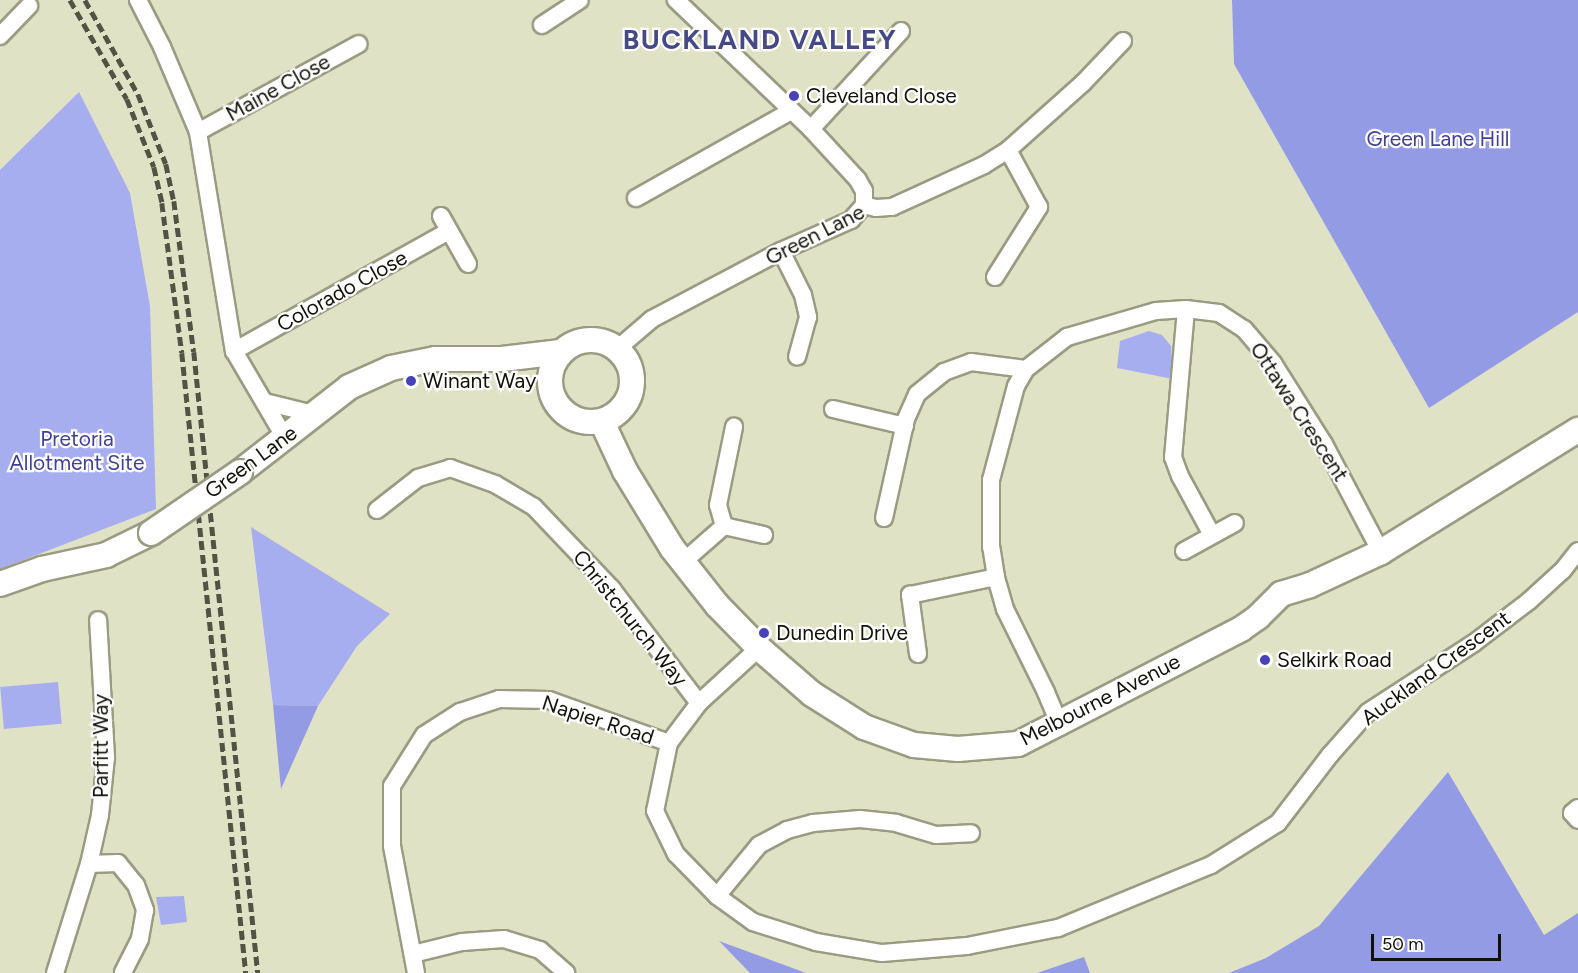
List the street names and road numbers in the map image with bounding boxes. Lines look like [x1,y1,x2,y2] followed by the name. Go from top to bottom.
[222,49,334,127] street label: Maine Close
[761,199,869,271] street label: Green Lane
[273,245,411,337] street label: Colorado Close
[1245,338,1353,486] street label: Ottawa Crescent
[200,420,302,504] street label: Green Lane
[567,545,693,691] street label: Christchurch Way
[1357,605,1515,731] street label: Auckland Crescent
[1016,649,1184,751] street label: Melbourne Avenue
[539,690,657,750] street label: Napier Road
[88,694,114,798] street label: Parfitt Way

